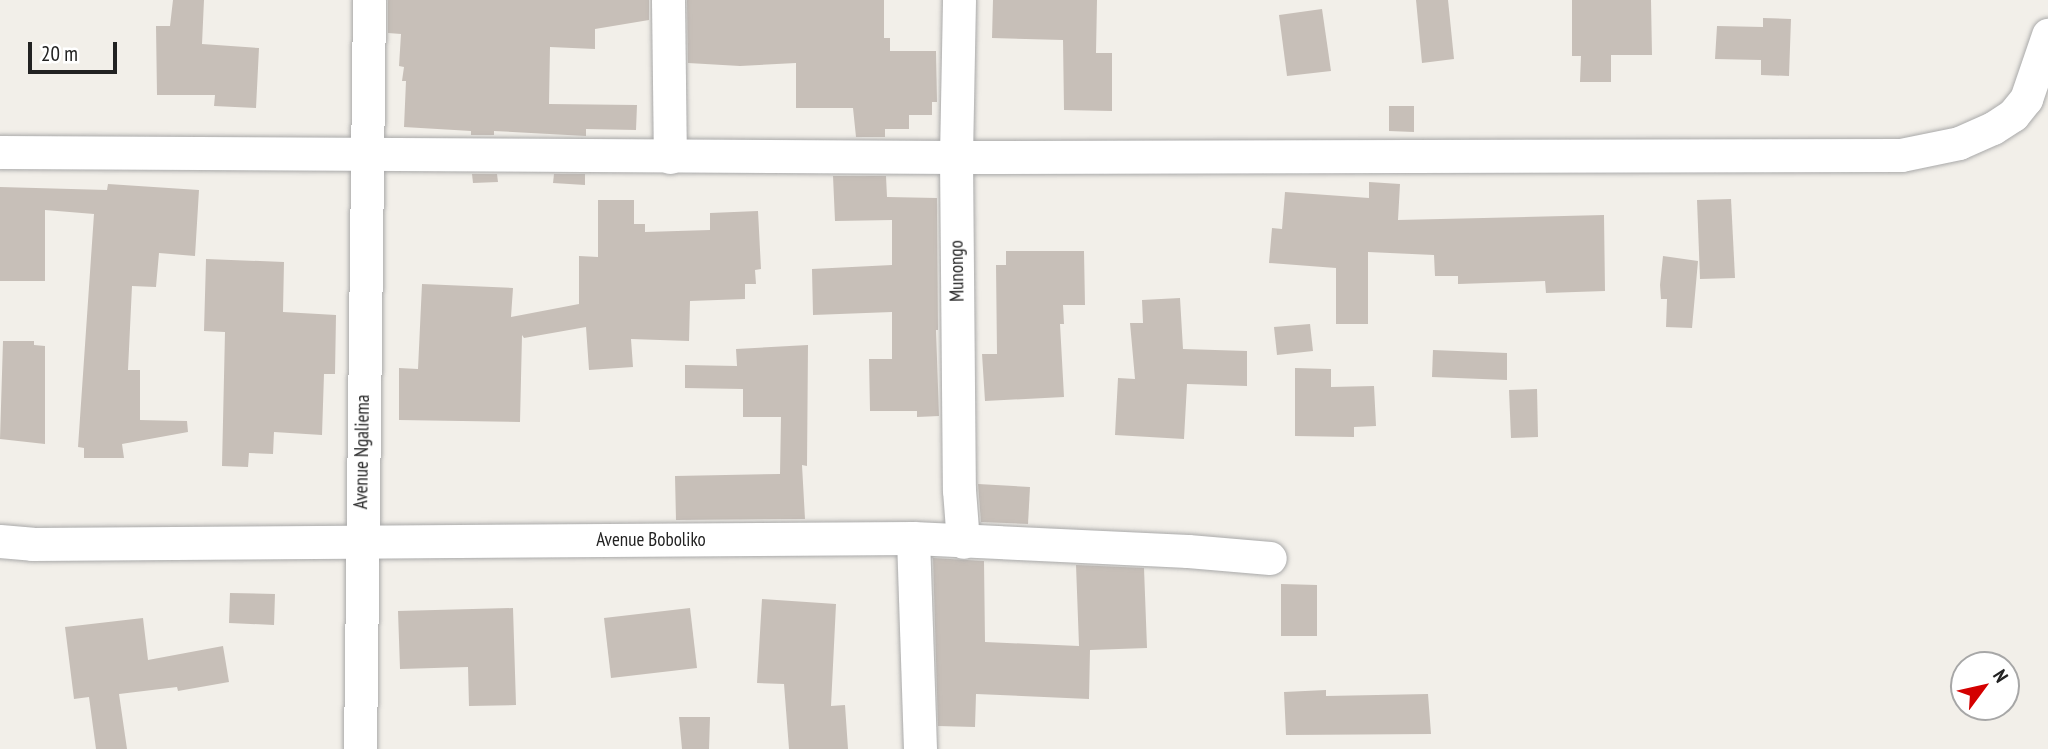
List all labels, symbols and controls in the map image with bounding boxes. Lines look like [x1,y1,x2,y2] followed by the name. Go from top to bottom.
[32,28,121,72] scale bar
[41,40,78,67] text: 20 m
[945,240,969,302] street label: Munongo
[350,395,374,509] street label: Avenue Ngaliema
[596,529,706,551] street label: Avenue Boboliko
[1950,651,2020,721] north arrow
[1988,665,2014,686] text: N

